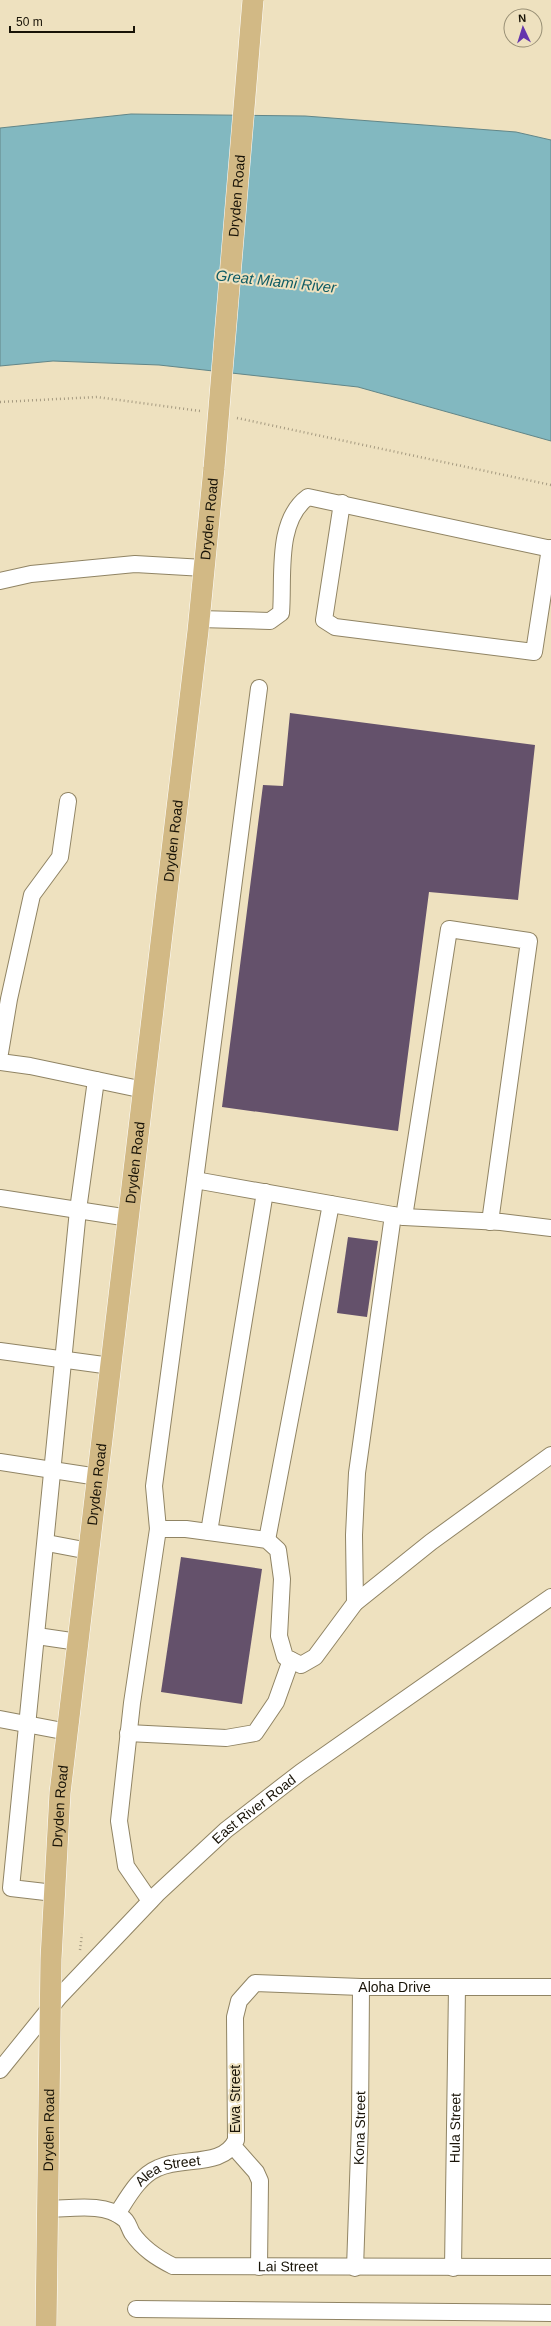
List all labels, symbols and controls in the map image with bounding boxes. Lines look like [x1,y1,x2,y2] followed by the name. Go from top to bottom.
[10,8,134,34] scale bar
[503,8,543,48] north arrow
[518,12,527,24] text: N
[16,15,43,29] text: 50 m
[225,154,248,238] street label: Dryden Road
[215,266,338,296] water label: Great Miami River
[197,477,221,561] street label: Dryden Road
[160,799,186,883] street label: Dryden Road
[122,1121,148,1205] street label: Dryden Road
[84,1442,109,1526] street label: Dryden Road
[49,1764,71,1848] street label: Dryden Road
[209,1771,299,1847] street label: East River Road
[358,1979,431,1995] street label: Aloha Drive
[227,2065,243,2133] street label: Ewa Street
[40,2089,57,2171] street label: Dryden Road
[351,2091,368,2165] street label: Kona Street
[446,2093,463,2163] street label: Hula Street
[132,2152,201,2189] street label: Alea Street
[258,2258,318,2274] street label: Lai Street

